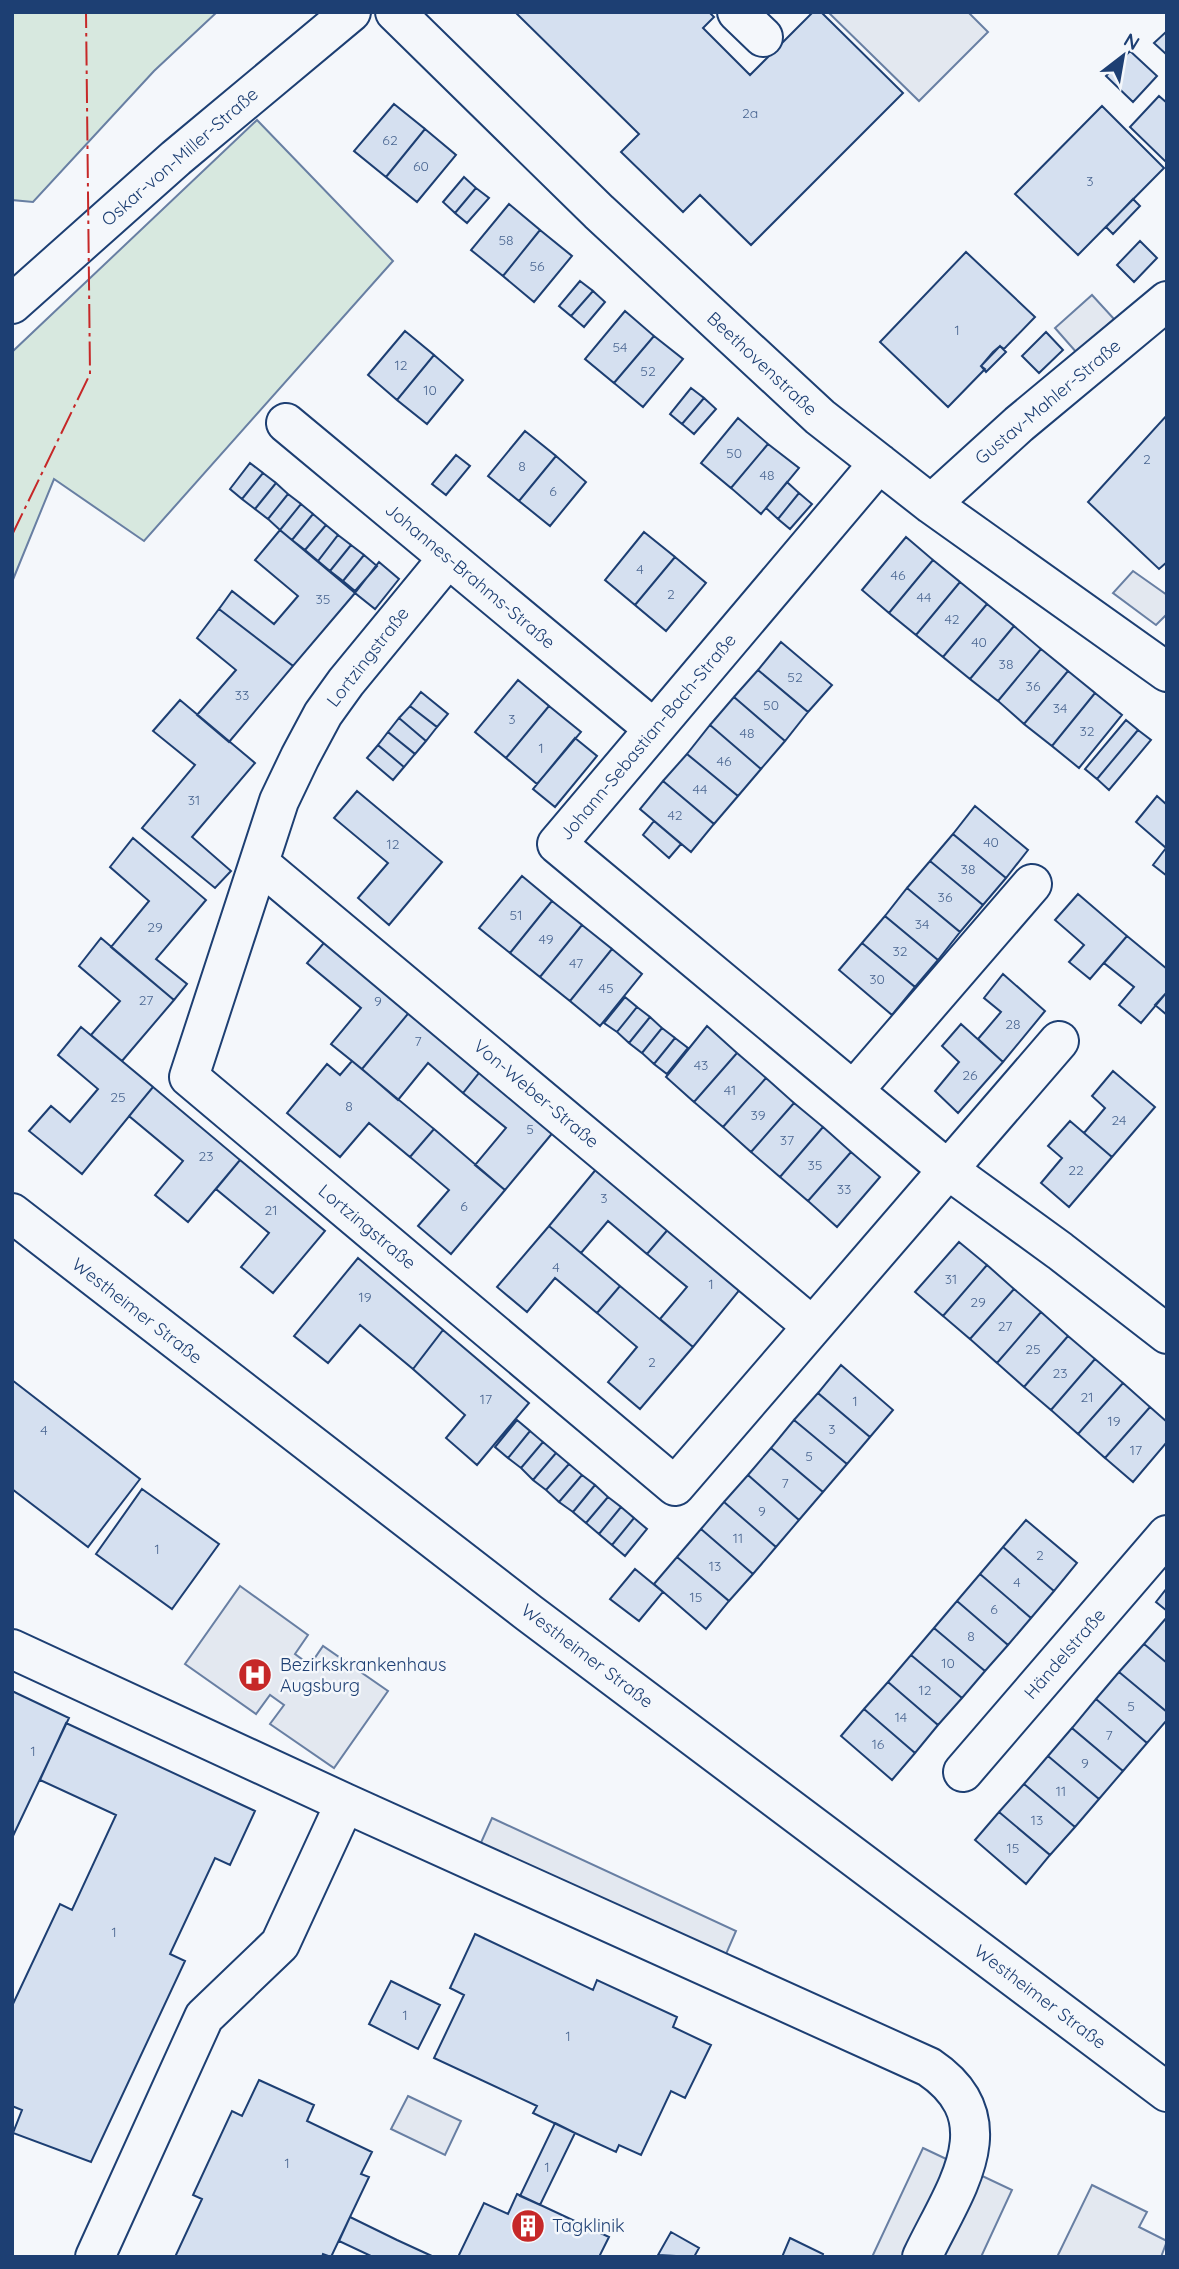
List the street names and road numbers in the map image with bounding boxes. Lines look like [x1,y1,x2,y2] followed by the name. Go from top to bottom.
[97,82,263,231] street label: Oskar-von-Miller-Straße
[702,307,822,421] street label: Beethovenstraße
[970,334,1125,469] street label: Gustav-Mahler-Straße
[381,498,560,654] street label: Johannes-Brahms-Straße
[321,602,414,711] street label: Lortzingstraße
[554,629,741,845] street label: Johann-Sebastian-Bach-Straße
[469,1034,604,1153] street label: Von-Weber-Straße
[314,1179,421,1274] street label: Lortzingstraße
[67,1252,207,1369] street label: Westheimer Straße
[517,1598,658,1713] street label: Westheimer Straße
[1019,1604,1110,1704] street label: Händelstraße
[970,1939,1111,2054] street label: Westheimer Straße

